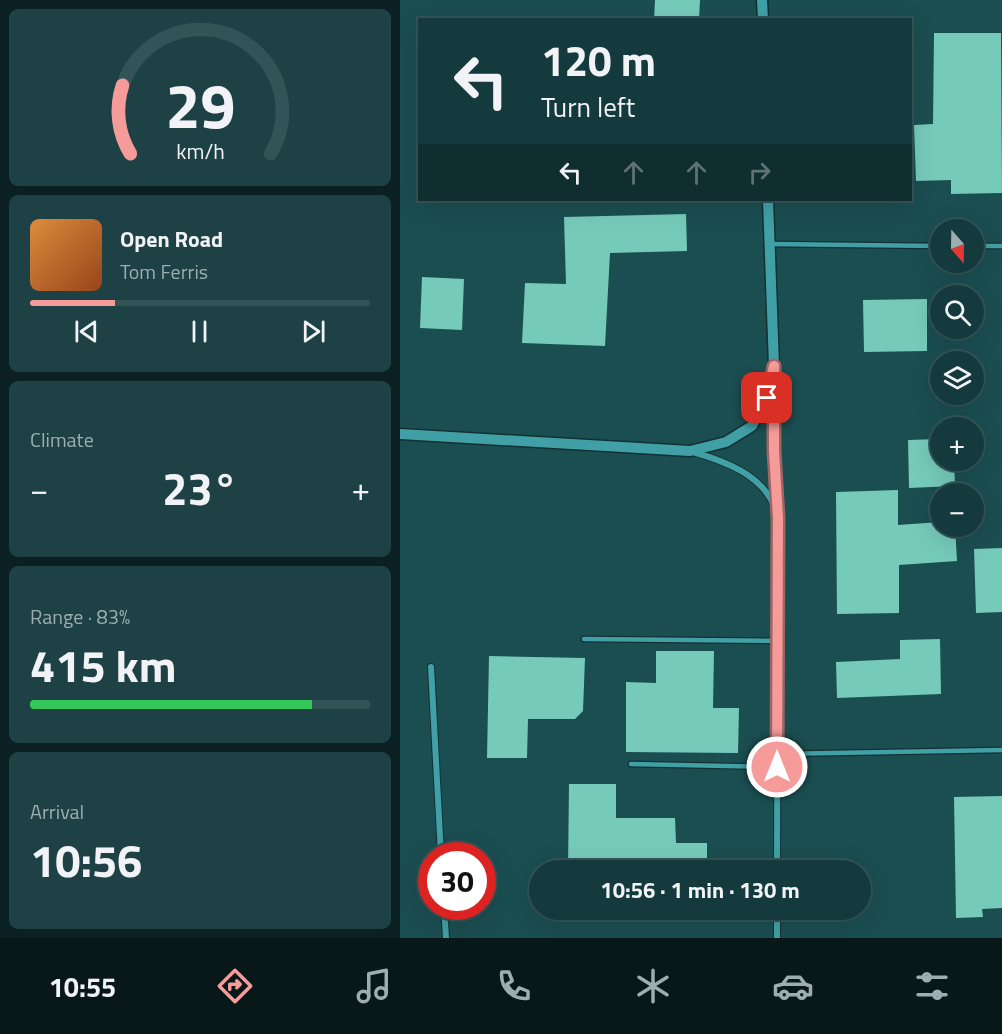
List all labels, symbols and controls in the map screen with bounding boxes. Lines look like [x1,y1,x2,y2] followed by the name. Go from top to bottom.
[541,28,656,92] text: 120 m
[442,42,520,120] icon: left
[165,58,235,153] text: 29
[541,86,635,127] text: Turn left
[176,136,224,168] text: km/h
[554,156,587,189] icon: left
[617,156,650,189] icon: ahead
[680,156,713,189] icon: ahead
[743,156,776,189] icon: right
[930,219,984,273] north arrow
[930,219,984,537] map controls
[120,222,223,256] text: Open Road
[120,256,208,287] text: Tom Ferris
[930,285,984,339] button: search
[70,315,103,348] icon: previous
[183,315,216,348] icon: pause
[297,315,330,348] icon: next
[930,351,984,405] button: layers
[741,372,792,423] pin
[750,381,783,414] icon: arrive
[930,417,984,471] button: +
[30,424,94,455] text: Climate
[162,454,238,522] text: 23°
[30,464,48,514] text: −
[352,464,370,514] text: +
[930,483,984,537] button: −
[30,601,130,632] text: Range · 83%
[30,631,176,699] text: 415 km
[745,735,809,799] position arrow
[30,796,84,827] text: Arrival
[30,826,142,894] text: 10:56
[418,842,496,920] speed limit sign: 30
[600,873,800,907] text: 10:56 · 1 min · 130 m
[214,965,256,1007] icon: directions
[353,965,395,1007] icon: music
[493,965,535,1007] icon: phone
[632,965,674,1007] icon: climate
[772,965,814,1007] icon: car
[911,965,953,1007] icon: filters
[49,966,116,1007] text: 10:55

